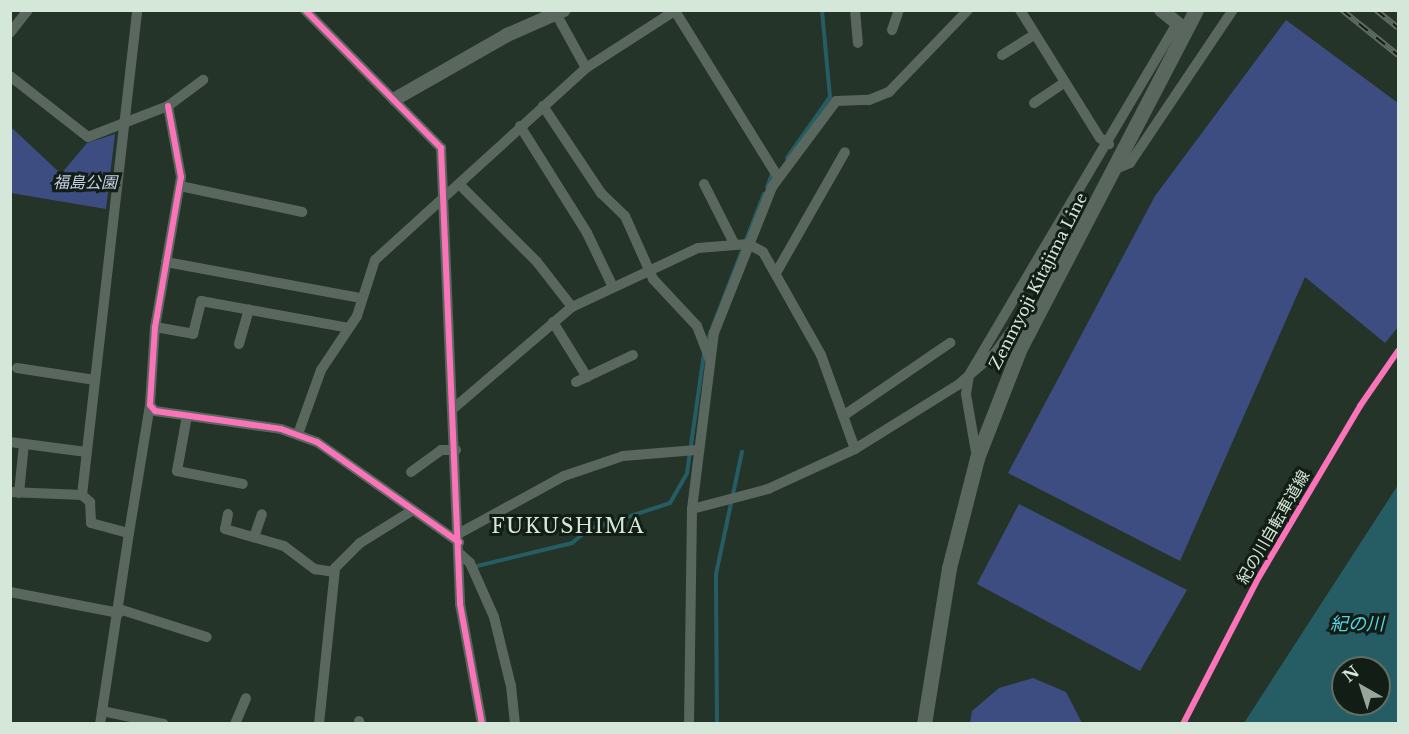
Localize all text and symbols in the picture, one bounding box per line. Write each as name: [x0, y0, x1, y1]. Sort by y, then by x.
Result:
park label: 福島公園: [53, 172, 117, 192]
street label: Zenmyoji Kitajima Line: [985, 189, 1091, 373]
street label: 紀の川自転車道線: [1233, 467, 1313, 587]
district label: FUKUSHIMA: [491, 514, 645, 538]
water label: 紀の川: [1330, 613, 1384, 635]
north arrow: [1331, 656, 1391, 716]
text: N: [1339, 661, 1363, 686]

